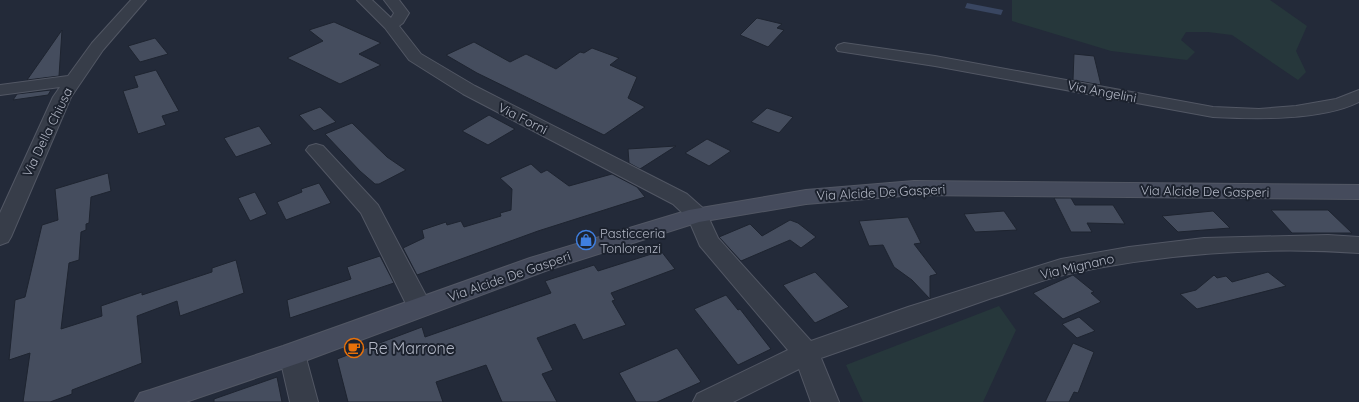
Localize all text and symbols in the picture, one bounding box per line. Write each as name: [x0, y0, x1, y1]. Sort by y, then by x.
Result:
street label: Via Angelini: [1066, 76, 1138, 106]
street label: Via Della Chiusa: [19, 85, 75, 179]
street label: Via Forni: [496, 99, 550, 137]
street label: Via Alcide De Gasperi: [816, 181, 946, 203]
street label: Via Alcide De Gasperi: [1140, 182, 1270, 200]
place label: Pasticceria Tonlorenzi: [600, 225, 665, 256]
shop icon: Pasticceria Tonlorenzi: [575, 229, 597, 251]
street label: Via Alcide De Gasperi: [445, 247, 573, 305]
street label: Via Mignano: [1039, 250, 1116, 282]
cafe icon: Re Marrone: [343, 337, 365, 359]
place label: Re Marrone: [368, 338, 455, 358]

